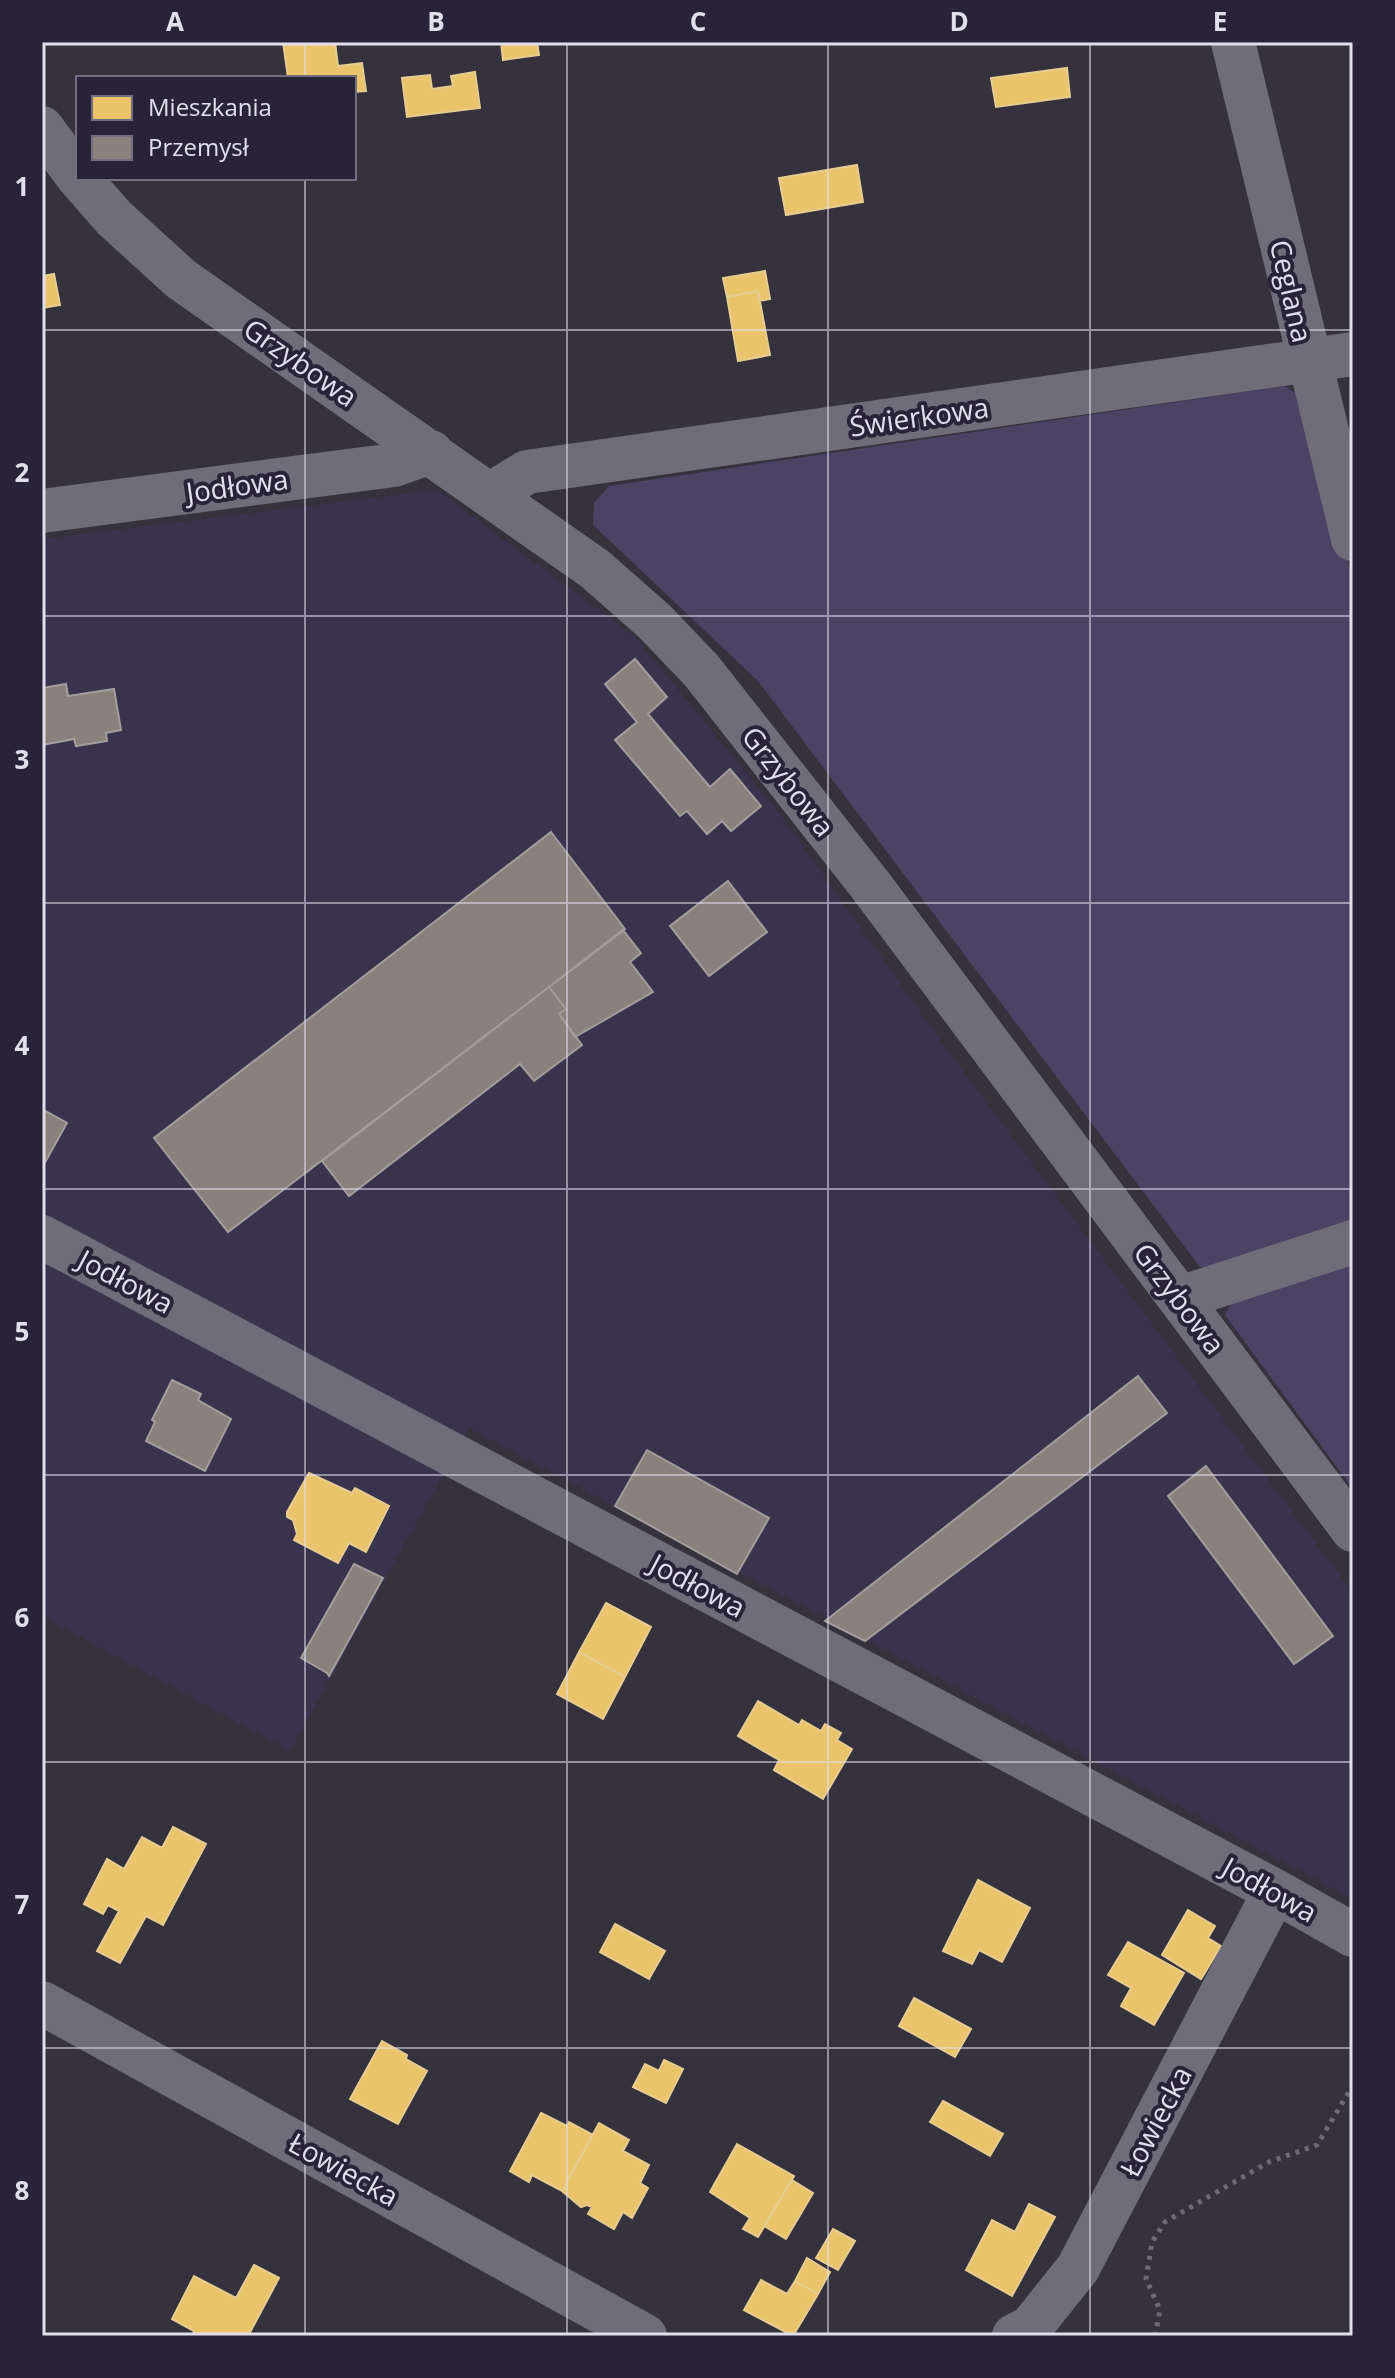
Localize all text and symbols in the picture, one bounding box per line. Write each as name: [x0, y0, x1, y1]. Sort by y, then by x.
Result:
text: A: [166, 3, 184, 39]
text: B: [427, 3, 445, 39]
text: C: [690, 3, 706, 39]
text: D: [949, 3, 969, 39]
text: E: [1213, 3, 1227, 39]
legend: [76, 76, 356, 180]
text: Mieszkania: [148, 90, 272, 123]
text: Przemysł: [148, 130, 250, 163]
text: 1: [15, 168, 29, 204]
street label: Ceglana: [1262, 236, 1322, 346]
street label: Grzybowa: [237, 309, 365, 415]
street label: Świerkowa: [847, 387, 991, 445]
text: 2: [15, 454, 30, 490]
street label: Jodłowa: [181, 459, 290, 511]
street label: Grzybowa: [734, 718, 844, 844]
text: 3: [15, 741, 29, 777]
text: 4: [15, 1027, 30, 1063]
street label: Grzybowa: [1126, 1235, 1234, 1361]
street label: Jodłowa: [69, 1239, 180, 1322]
text: 5: [15, 1313, 29, 1349]
street label: Jodłowa: [641, 1543, 752, 1626]
text: 6: [15, 1599, 30, 1635]
street label: Jodłowa: [1213, 1846, 1324, 1931]
text: 7: [15, 1886, 30, 1922]
street label: Łowiecka: [1110, 2059, 1200, 2183]
street label: Łowiecka: [282, 2123, 406, 2215]
text: 8: [15, 2172, 29, 2208]

